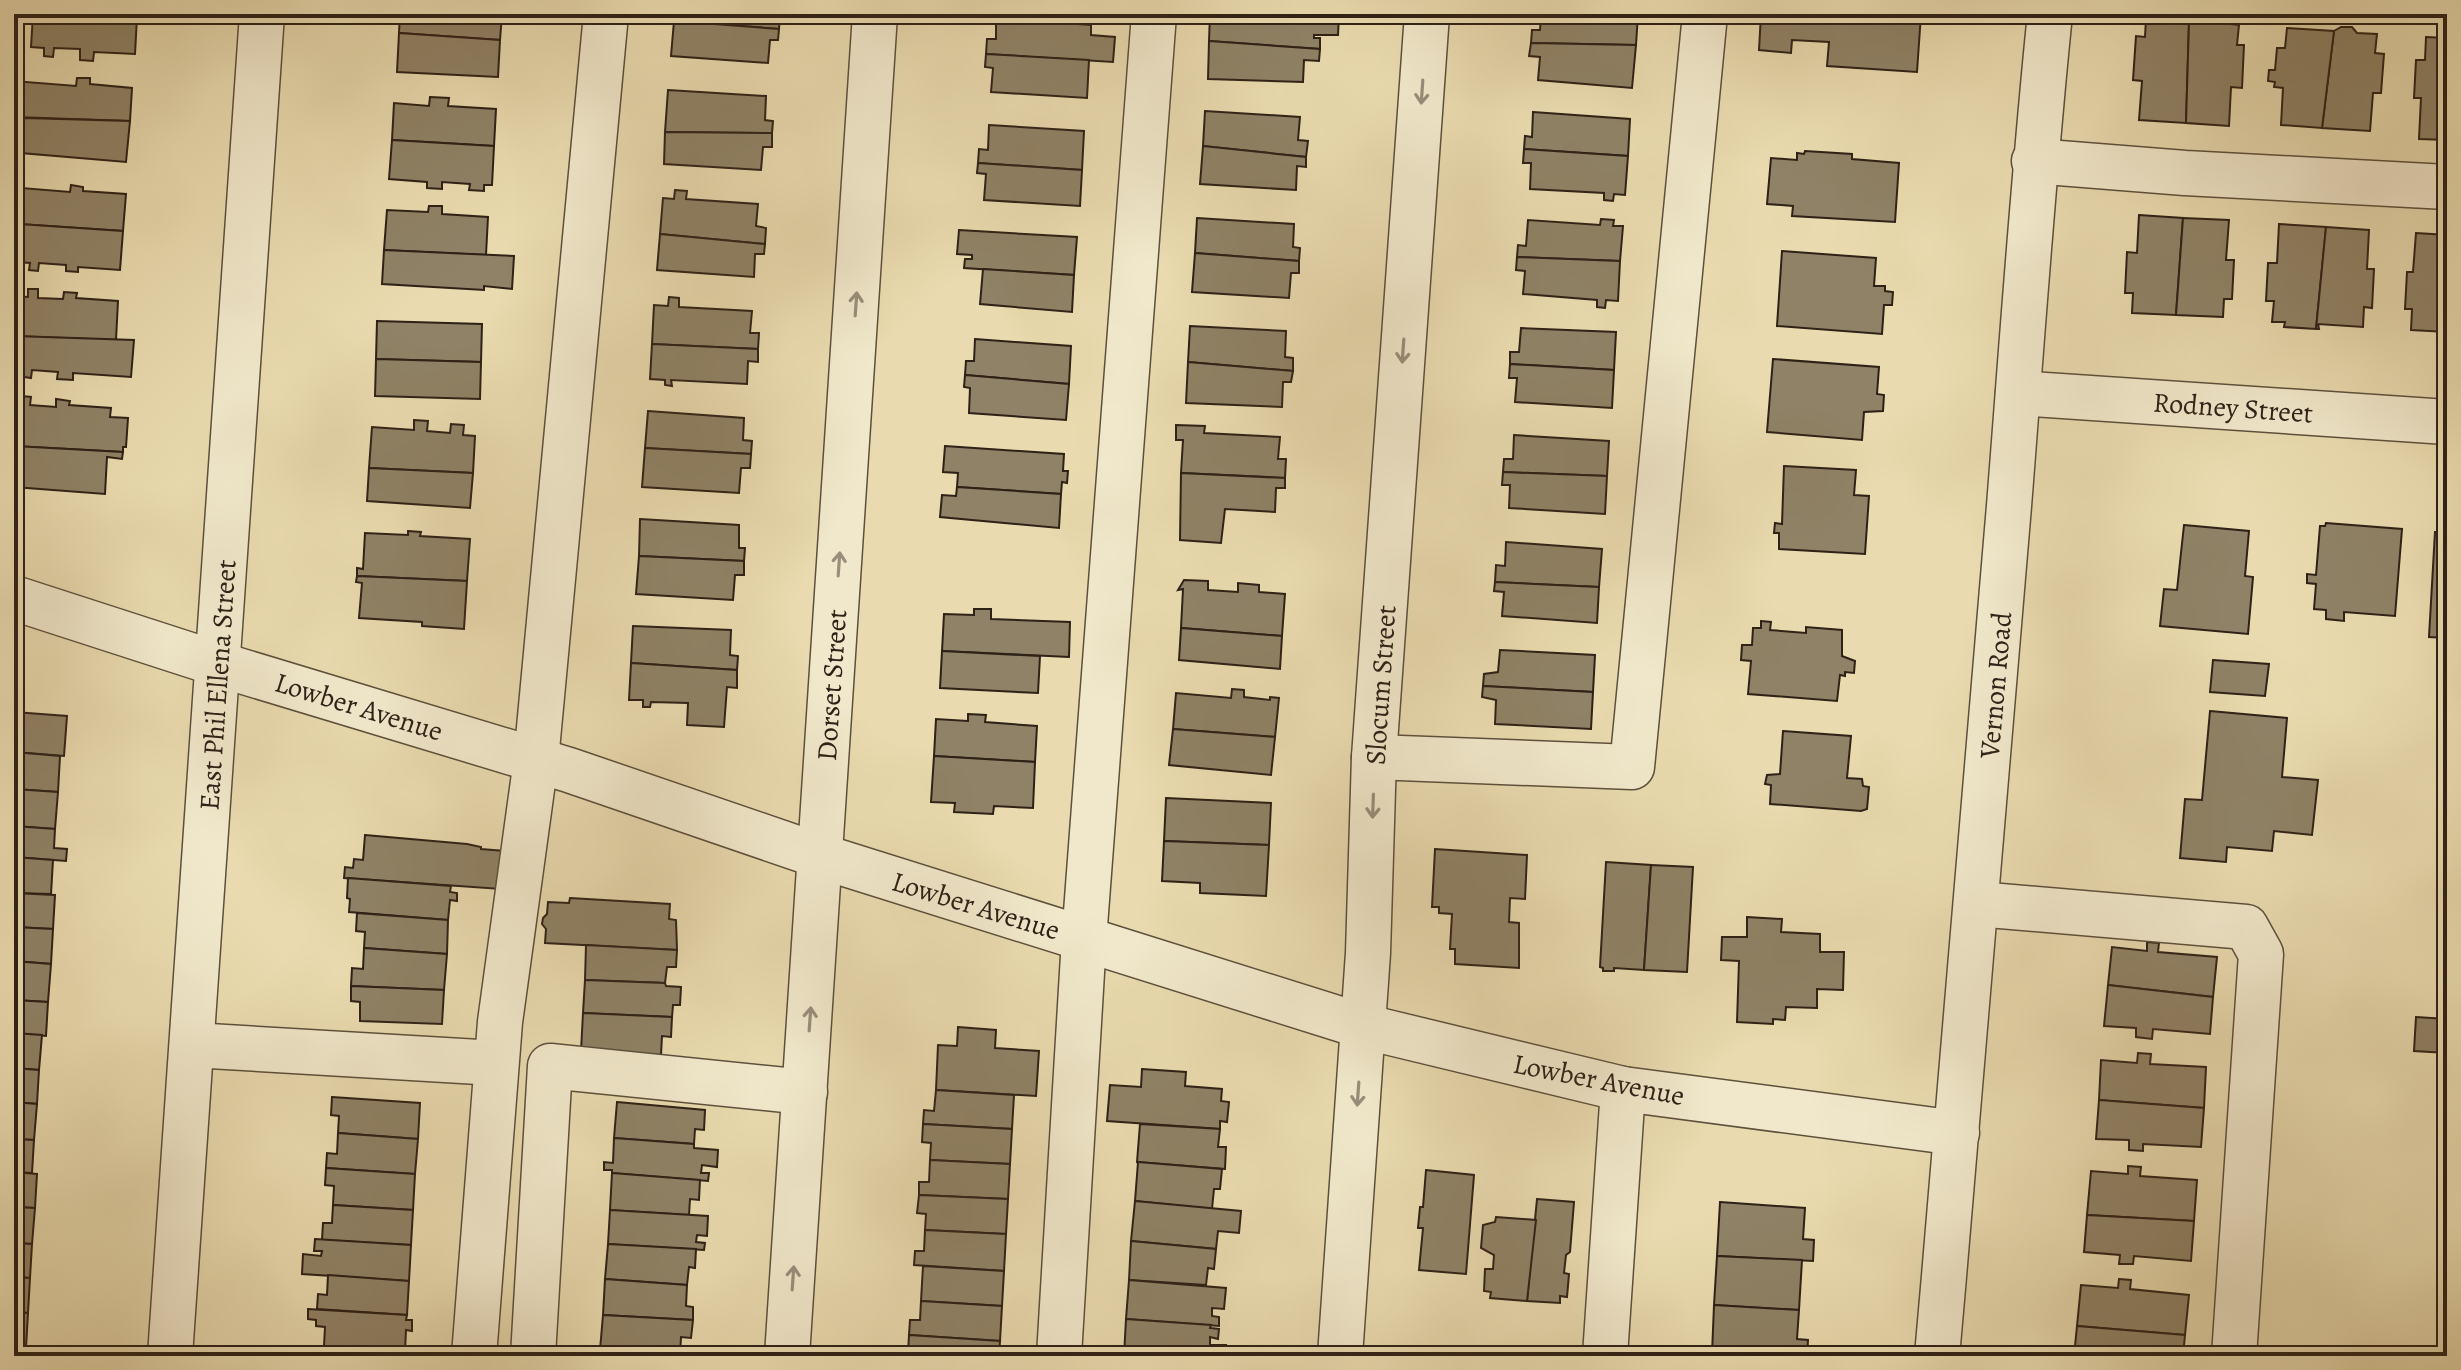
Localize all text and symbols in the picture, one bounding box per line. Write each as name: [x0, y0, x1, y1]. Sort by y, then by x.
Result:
one-way arrow: [1414, 78, 1429, 105]
one-way arrow: [849, 291, 864, 318]
one-way arrow: [1395, 337, 1410, 364]
street label: Rodney Street: [2152, 383, 2314, 433]
one-way arrow: [832, 551, 847, 578]
street label: East Phil Ellena Street: [190, 558, 246, 812]
street label: Slocum Street: [1356, 604, 1406, 766]
street label: Dorset Street: [808, 608, 856, 762]
street label: Vernon Road: [1971, 609, 2021, 761]
street label: Lowber Avenue: [270, 663, 447, 751]
one-way arrow: [1365, 792, 1380, 819]
street label: Lowber Avenue: [887, 862, 1064, 950]
one-way arrow: [803, 1006, 818, 1033]
street label: Lowber Avenue: [1510, 1045, 1688, 1115]
one-way arrow: [1350, 1080, 1365, 1107]
one-way arrow: [785, 1265, 800, 1292]

